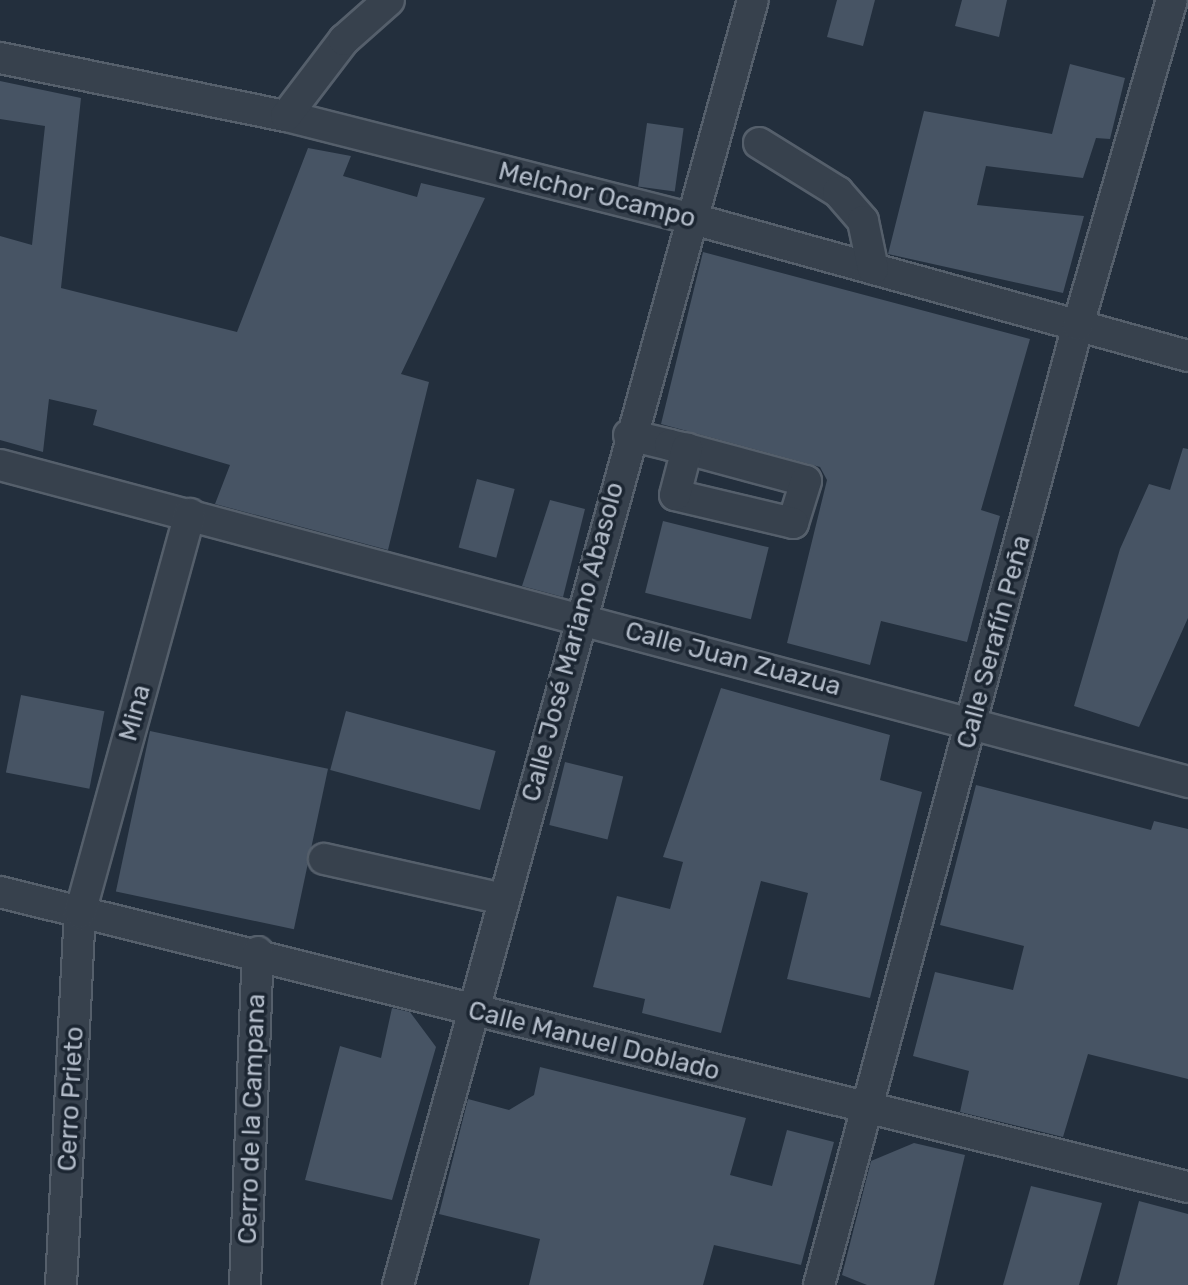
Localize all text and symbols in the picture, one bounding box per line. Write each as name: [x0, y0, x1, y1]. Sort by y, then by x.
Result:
street label: Melchor Ocampo: [495, 155, 699, 235]
street label: Calle José Mariano Abasolo: [515, 479, 631, 805]
street label: Calle Serafín Peña: [951, 532, 1037, 752]
street label: Calle Juan Zuazua: [622, 615, 844, 703]
street label: Mina: [113, 681, 157, 745]
street label: Cerro de la Campana: [232, 993, 272, 1245]
street label: Calle Manuel Doblado: [465, 995, 723, 1087]
street label: Cerro Prieto: [52, 1026, 90, 1172]

